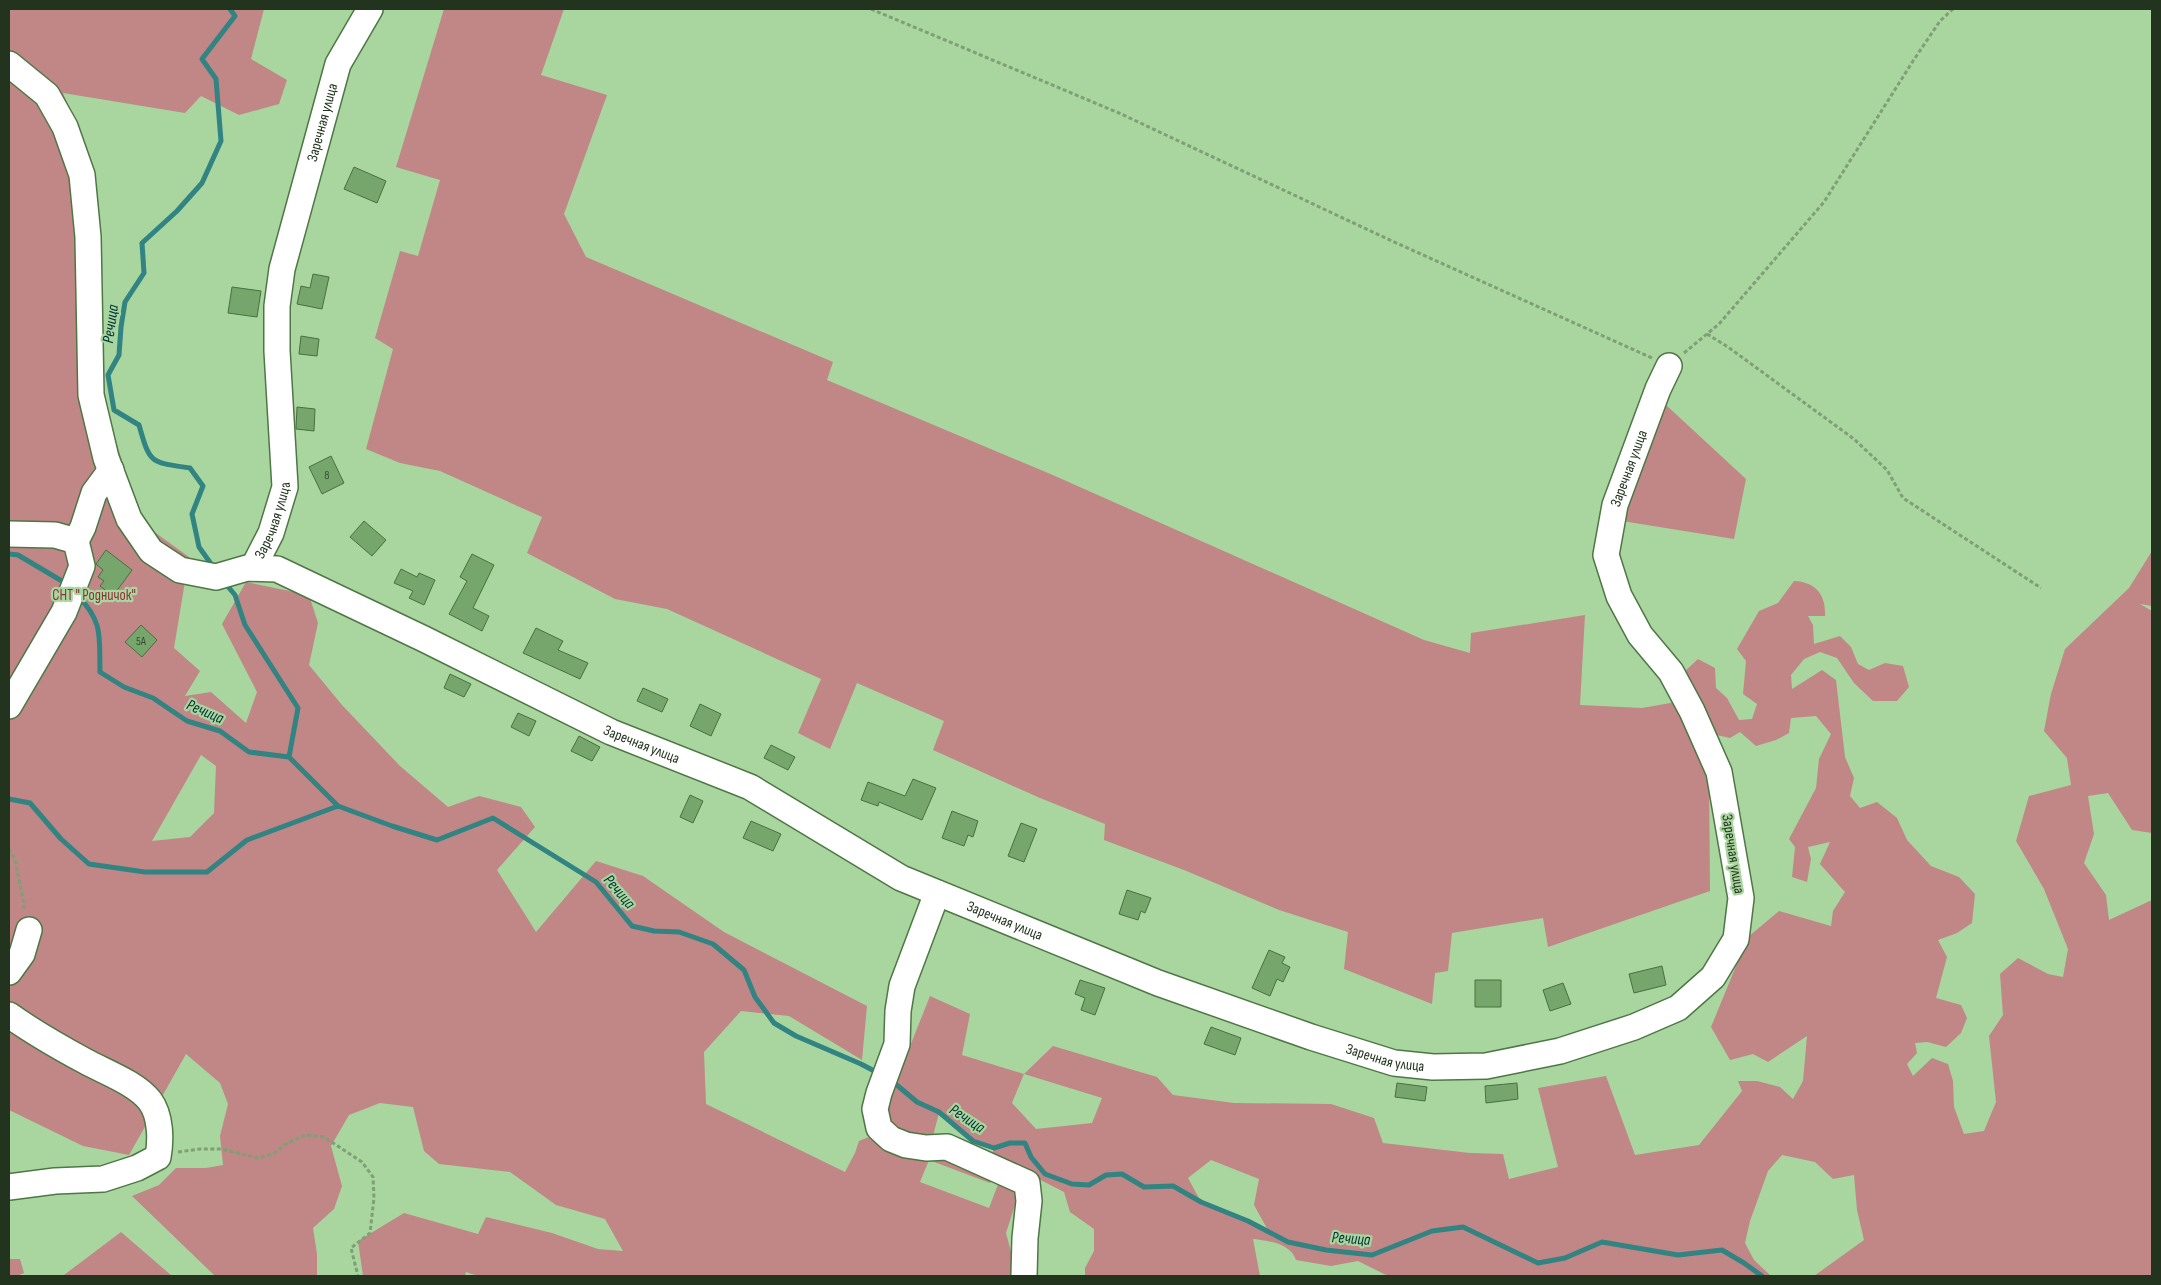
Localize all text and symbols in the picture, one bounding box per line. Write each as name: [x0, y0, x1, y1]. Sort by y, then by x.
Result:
street label: Заречная улица: [302, 81, 342, 164]
water label: Речица: [99, 303, 123, 345]
street label: Заречная улица: [1606, 427, 1652, 509]
house number: 8: [324, 468, 330, 483]
street label: Заречная улица: [250, 482, 295, 562]
park label: СНТ " Родничок": [52, 586, 136, 605]
house number: 5А: [136, 634, 147, 649]
water label: Речица: [183, 696, 227, 729]
street label: Заречная улица: [600, 720, 683, 768]
street label: Заречная улица: [1717, 813, 1749, 895]
water label: Речица: [599, 871, 639, 913]
street label: Заречная улица: [964, 896, 1046, 944]
street label: Заречная улица: [1344, 1039, 1425, 1076]
water label: Речица: [946, 1100, 989, 1138]
water label: Речица: [1331, 1228, 1372, 1250]

